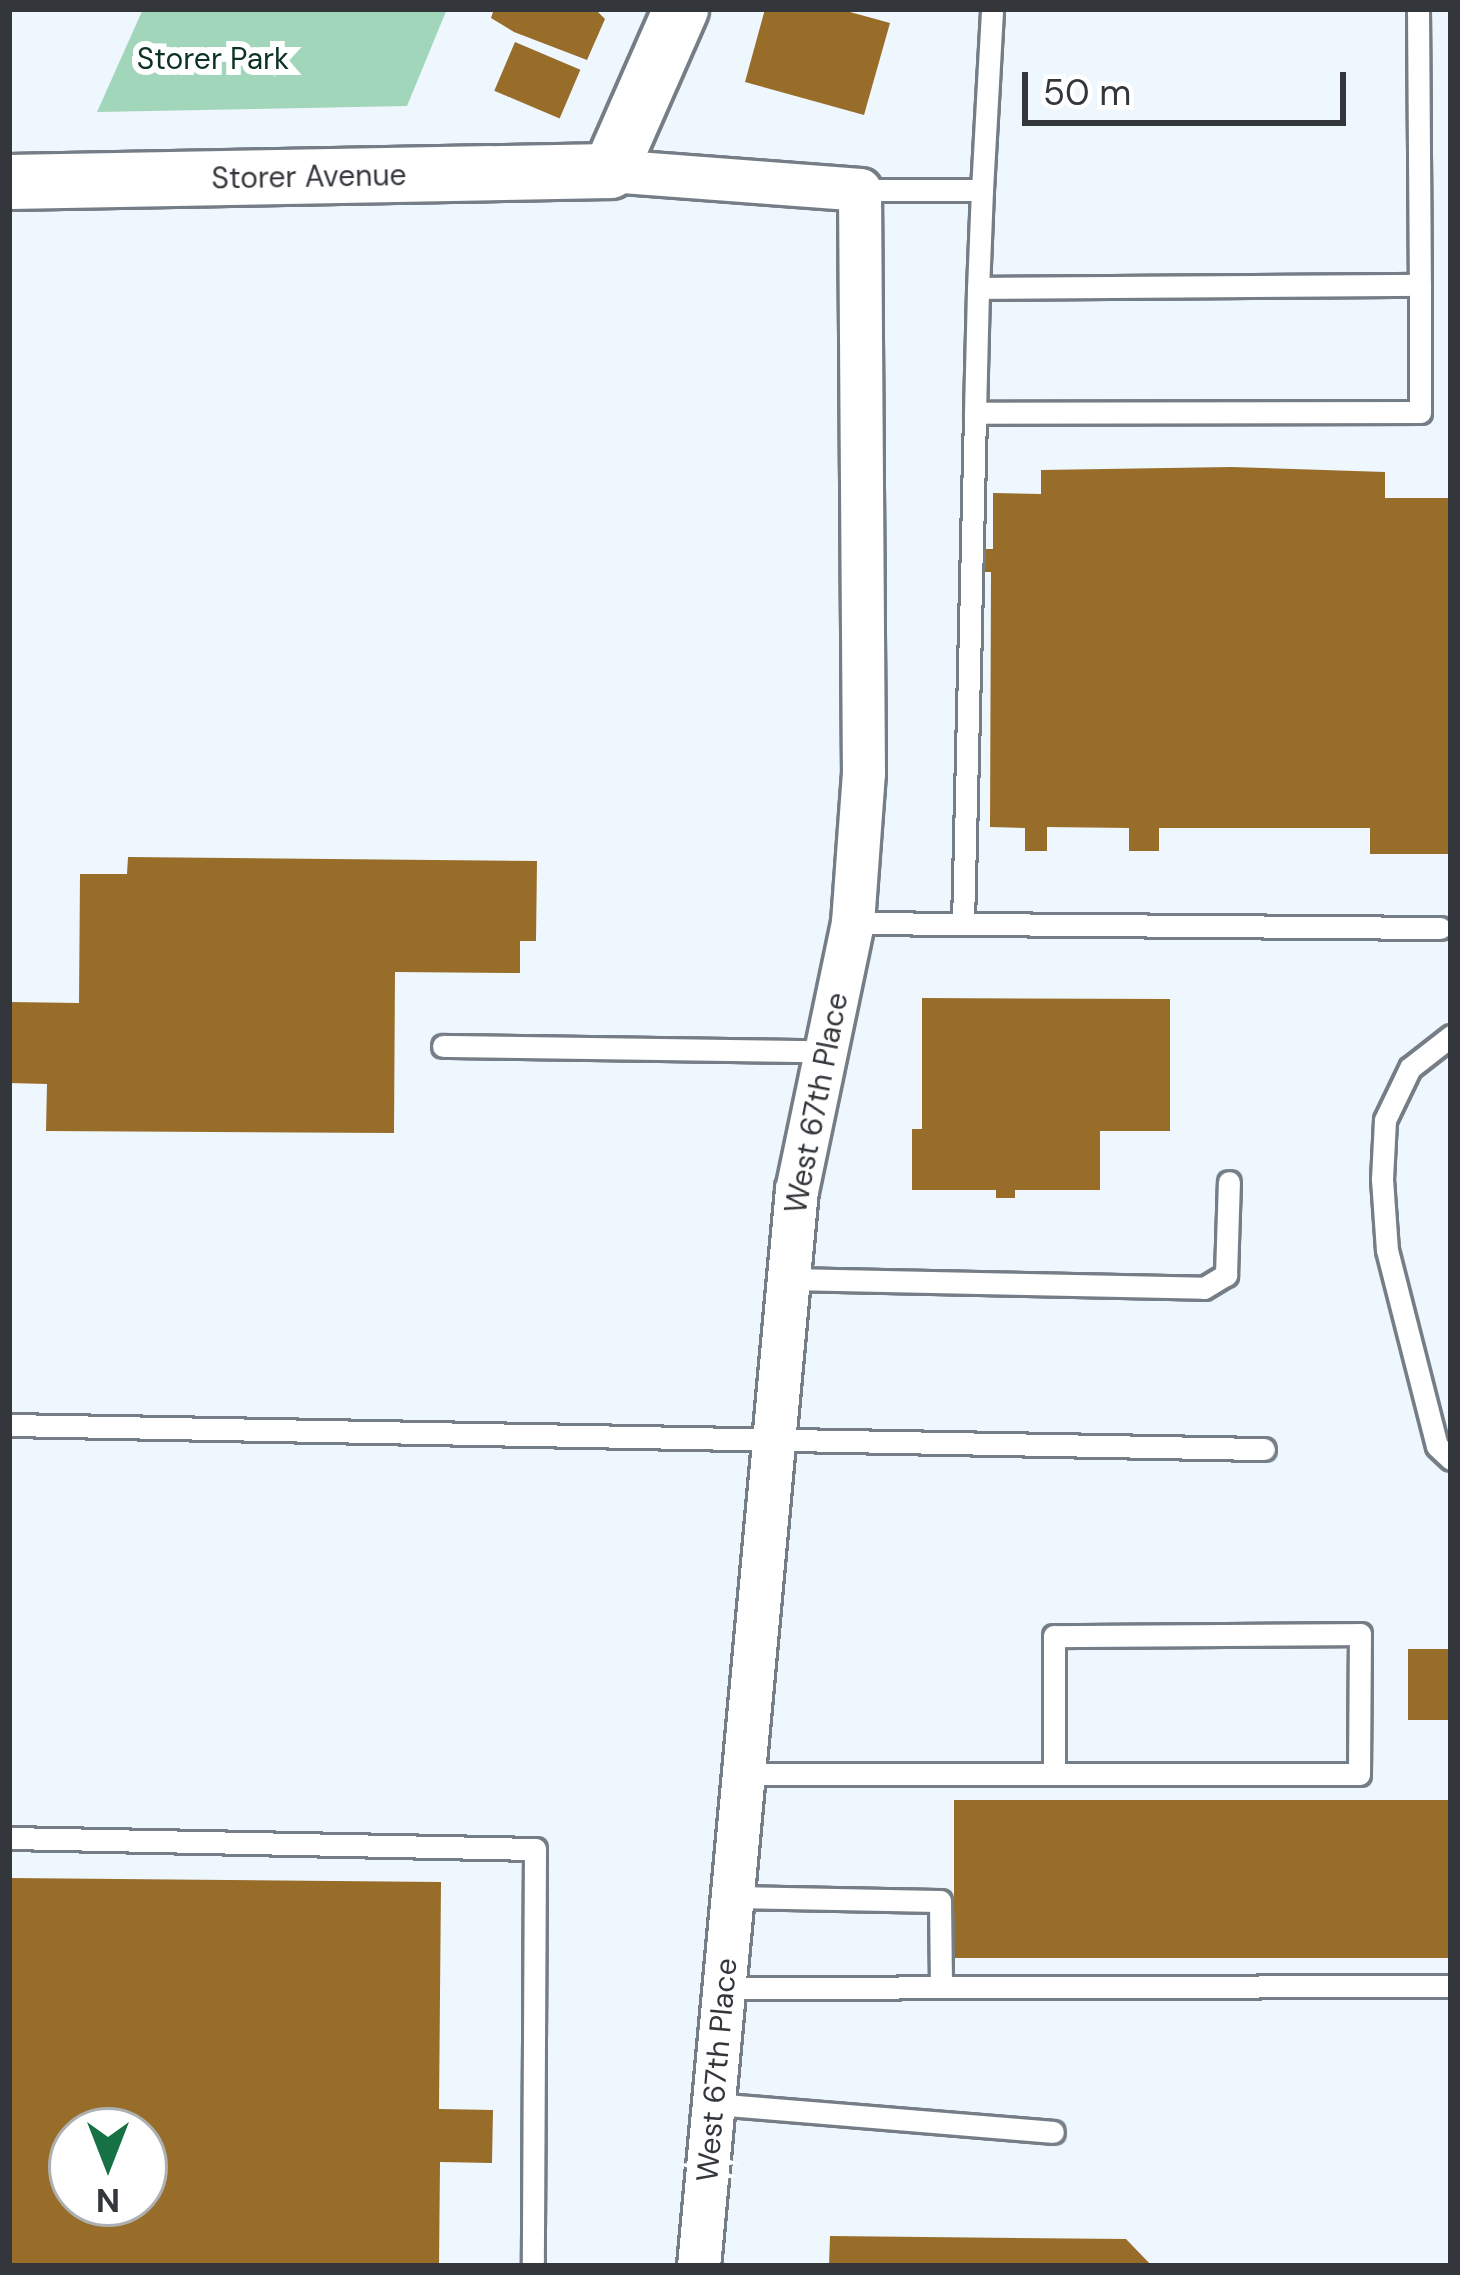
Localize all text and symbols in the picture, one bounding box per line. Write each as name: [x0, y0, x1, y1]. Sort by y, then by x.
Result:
park label: Storer Park: [137, 41, 289, 77]
scale bar: [1028, 48, 1352, 122]
text: 50 m: [1043, 69, 1131, 116]
street label: Storer Avenue: [211, 157, 407, 197]
street label: West 67th Place: [778, 989, 856, 1217]
street label: West 67th Place: [689, 1957, 745, 2183]
north arrow: [48, 2107, 168, 2227]
text: N: [96, 2179, 120, 2222]

